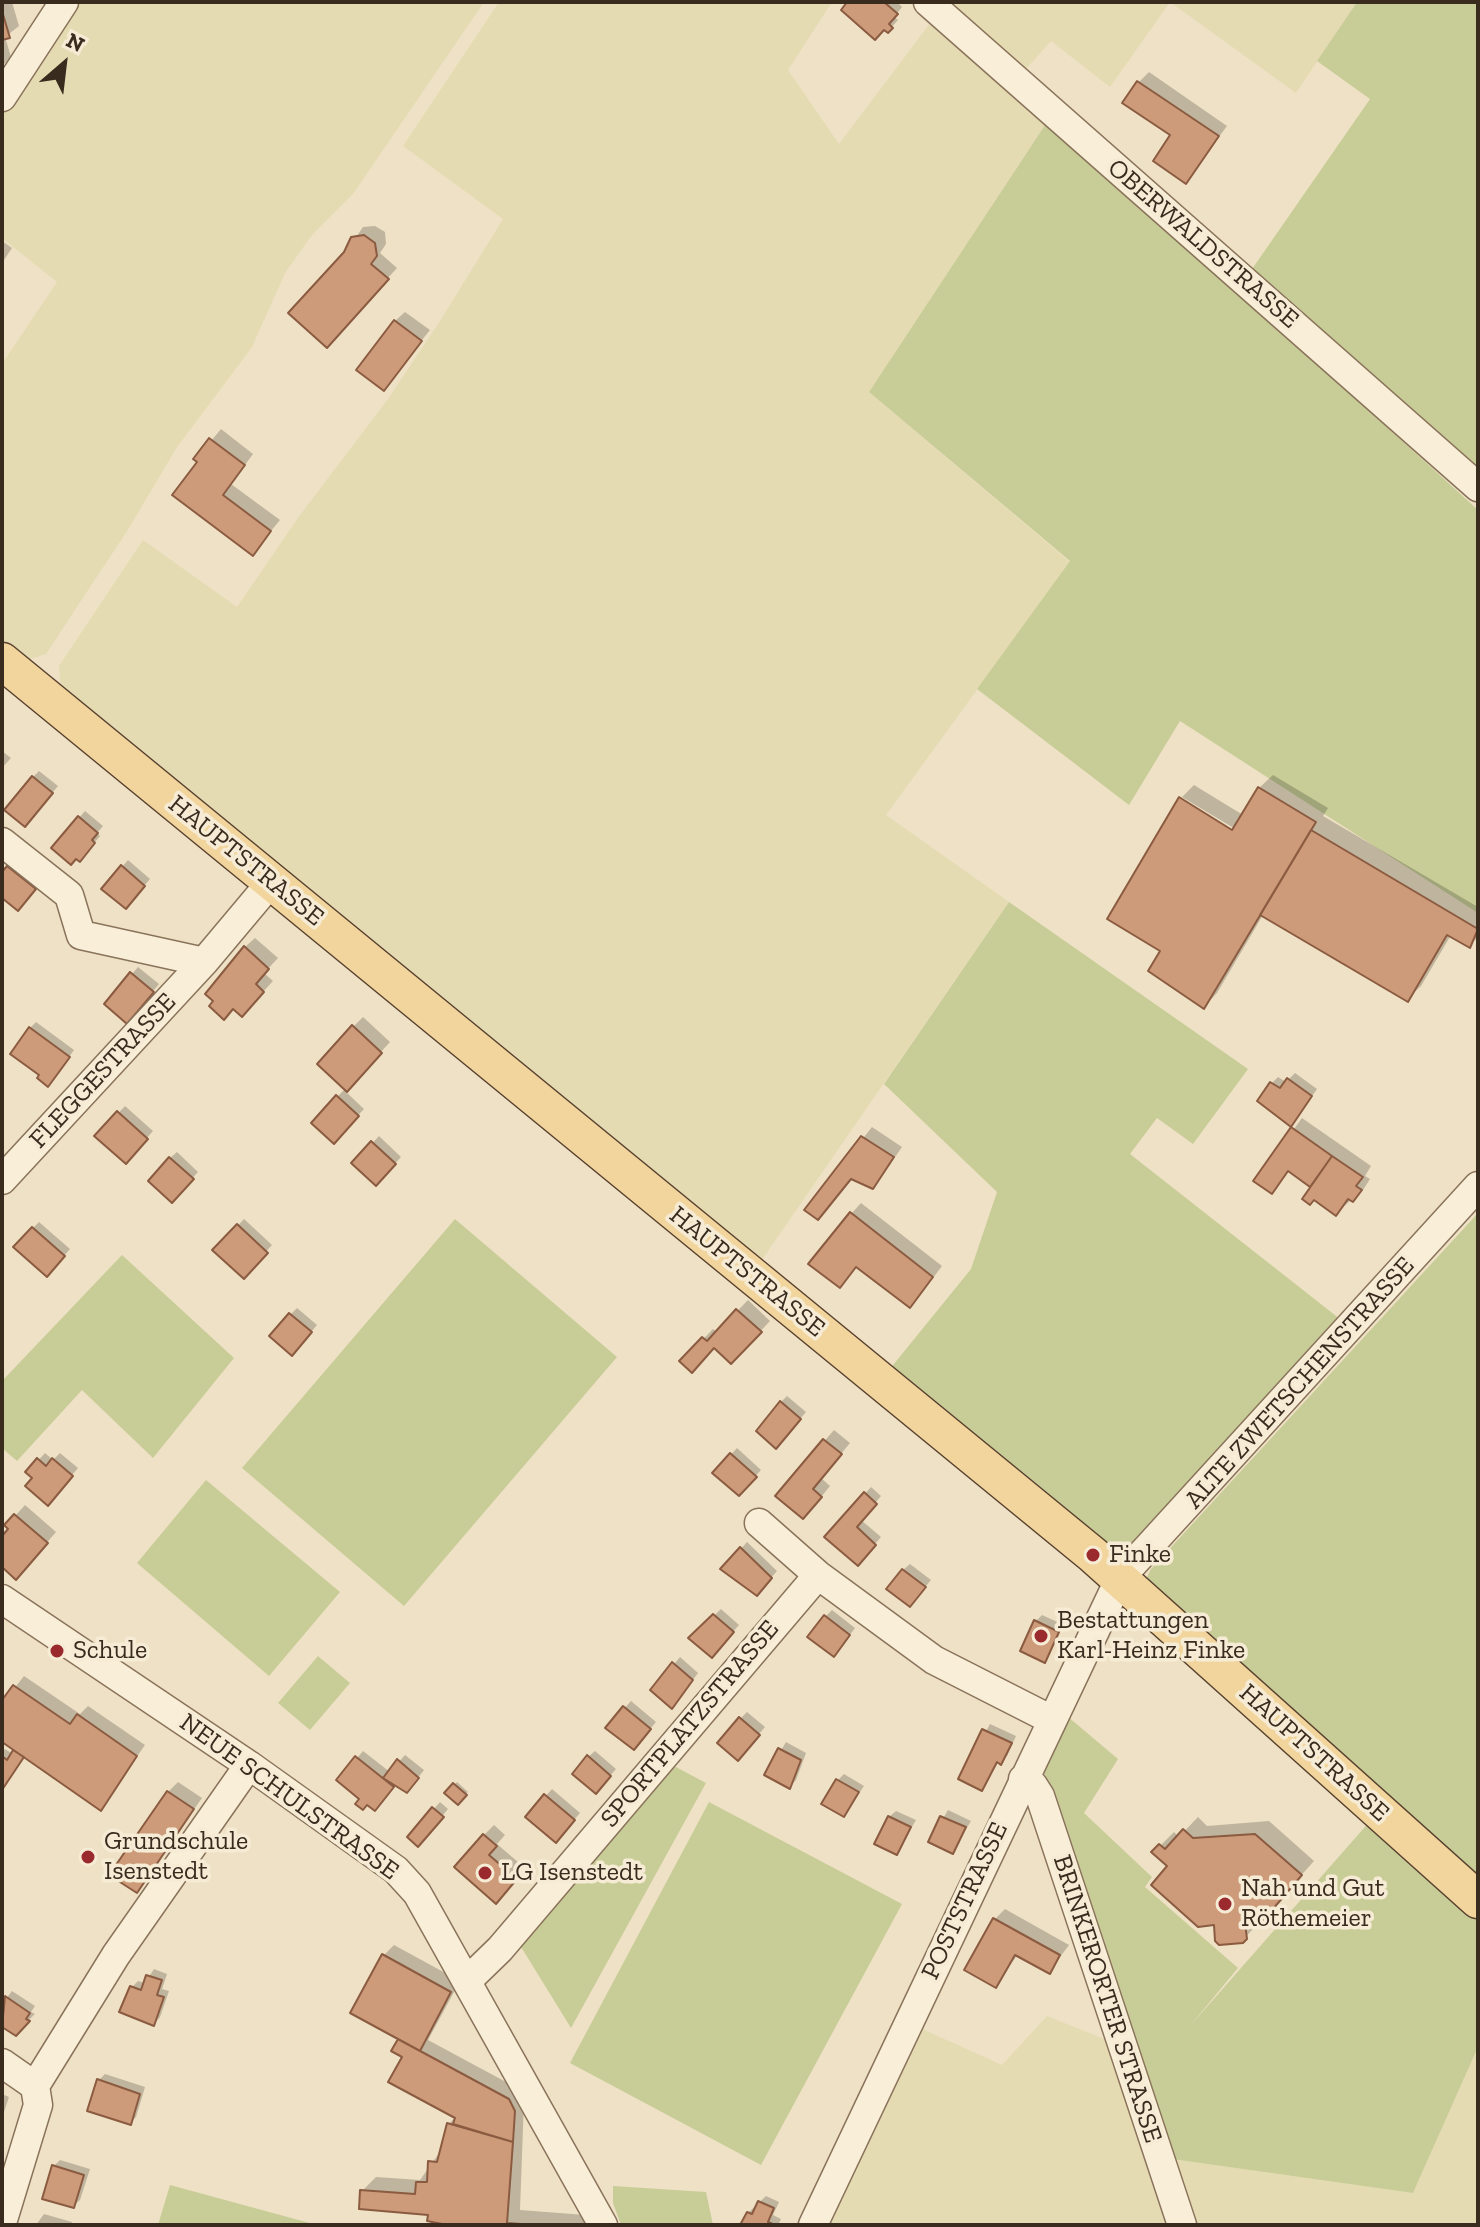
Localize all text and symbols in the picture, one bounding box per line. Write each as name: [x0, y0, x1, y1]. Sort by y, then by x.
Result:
north arrow: [24, 24, 104, 104]
text: N: [62, 27, 89, 58]
street label: OBERWALDSTRASSE: [1101, 152, 1305, 336]
street label: HAUPTSTRASSE: [162, 789, 330, 933]
street label: FLEGGESTRASSE: [23, 987, 183, 1155]
street label: HAUPTSTRASSE: [663, 1200, 831, 1344]
street label: ALTE ZWETSCHENSTRASSE: [1179, 1251, 1421, 1515]
place label: Finke: [1109, 1539, 1171, 1571]
marker: Finke: [1084, 1546, 1102, 1564]
place label: Bestattungen Karl-Heinz Finke: [1057, 1605, 1245, 1666]
street label: SPORTPLATZSTRASSE: [594, 1614, 786, 1834]
marker: Bestattungen Karl-Heinz Finke: [1032, 1627, 1050, 1645]
place label: Schule: [73, 1635, 147, 1667]
marker: Schule: [48, 1642, 66, 1660]
street label: HAUPTSTRASSE: [1233, 1678, 1395, 1828]
street label: NEUE SCHULSTRASSE: [173, 1707, 405, 1887]
street label: POSTSTRASSE: [915, 1817, 1015, 1985]
place label: Grundschule Isenstedt: [104, 1826, 248, 1888]
marker: Grundschule Isenstedt: [79, 1848, 97, 1866]
street label: BRINKERORTER STRASSE: [1046, 1851, 1168, 2147]
place label: LG Isenstedt: [501, 1857, 643, 1889]
marker: LG Isenstedt: [476, 1864, 494, 1882]
place label: Nah und Gut Röthemeier: [1241, 1873, 1384, 1934]
marker: Nah und Gut Röthemeier: [1216, 1895, 1234, 1913]

